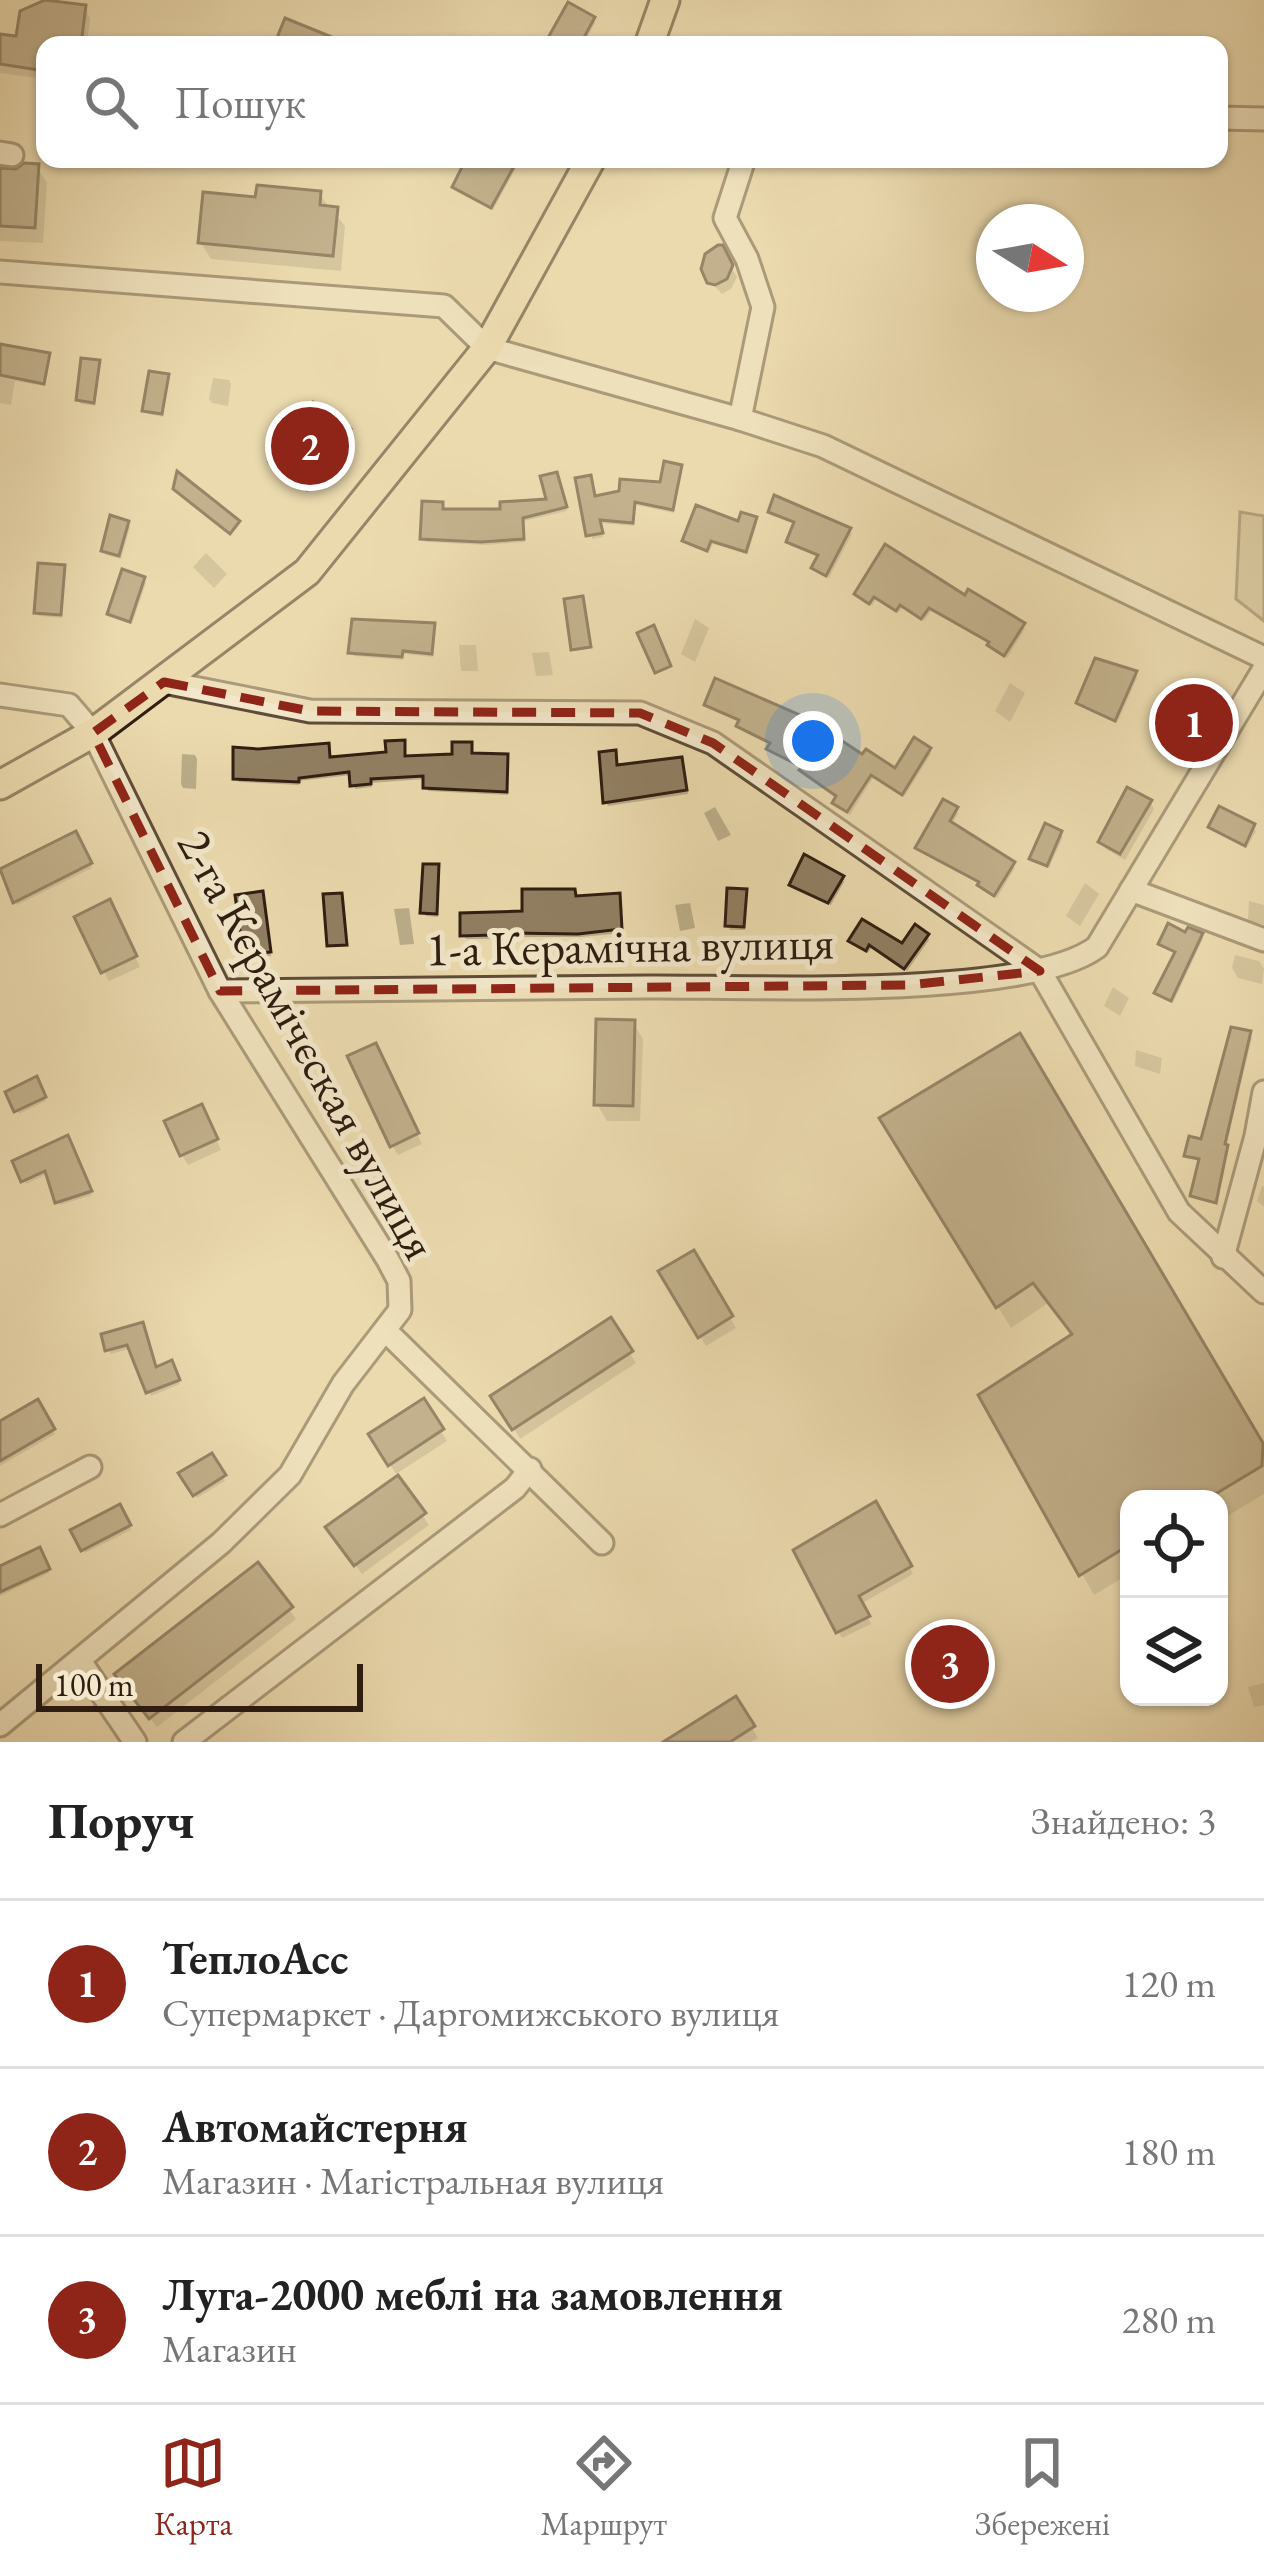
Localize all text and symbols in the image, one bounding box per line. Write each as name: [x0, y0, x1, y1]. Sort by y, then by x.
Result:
search box: [36, 36, 1228, 168]
icon: search: [78, 69, 144, 135]
text: Пошук: [174, 73, 306, 131]
north arrow: [976, 204, 1084, 312]
pin: 2: [271, 401, 349, 491]
pin: 1: [1155, 678, 1233, 768]
your location: [783, 711, 843, 771]
street label: 2-га Кєрамічєская вулиця: [164, 818, 452, 1270]
street label: 1-а Керамічна вулиця: [425, 910, 835, 980]
map controls: [1120, 1490, 1228, 1706]
button: locate: [1120, 1490, 1228, 1598]
button: layers: [1120, 1598, 1228, 1706]
pin: 3: [911, 1619, 989, 1709]
scale bar: [36, 1658, 363, 1711]
text: 100 m: [54, 1663, 134, 1706]
text: Поруч: [48, 1787, 194, 1853]
text: Знайдено: 3: [1031, 1795, 1216, 1846]
text: ТеплоАсс: [162, 1929, 348, 1987]
text: 1: [77, 1958, 97, 2009]
text: 120 m: [1122, 1958, 1216, 2009]
text: Супермаркет · Даргомижського вулиця: [162, 1987, 779, 2038]
text: Автомайстерня: [162, 2097, 468, 2155]
text: 2: [77, 2126, 97, 2177]
text: 180 m: [1122, 2126, 1216, 2177]
text: Магазин · Магістральная вулиця: [162, 2155, 664, 2206]
text: Луга-2000 меблі на замовлення: [162, 2265, 783, 2323]
text: 3: [77, 2294, 97, 2345]
text: 280 m: [1122, 2294, 1216, 2345]
text: Магазин: [162, 2323, 297, 2374]
tab: Карта: [154, 2430, 233, 2545]
tab: Маршрут: [540, 2430, 667, 2545]
tab: Збережені: [975, 2430, 1110, 2545]

